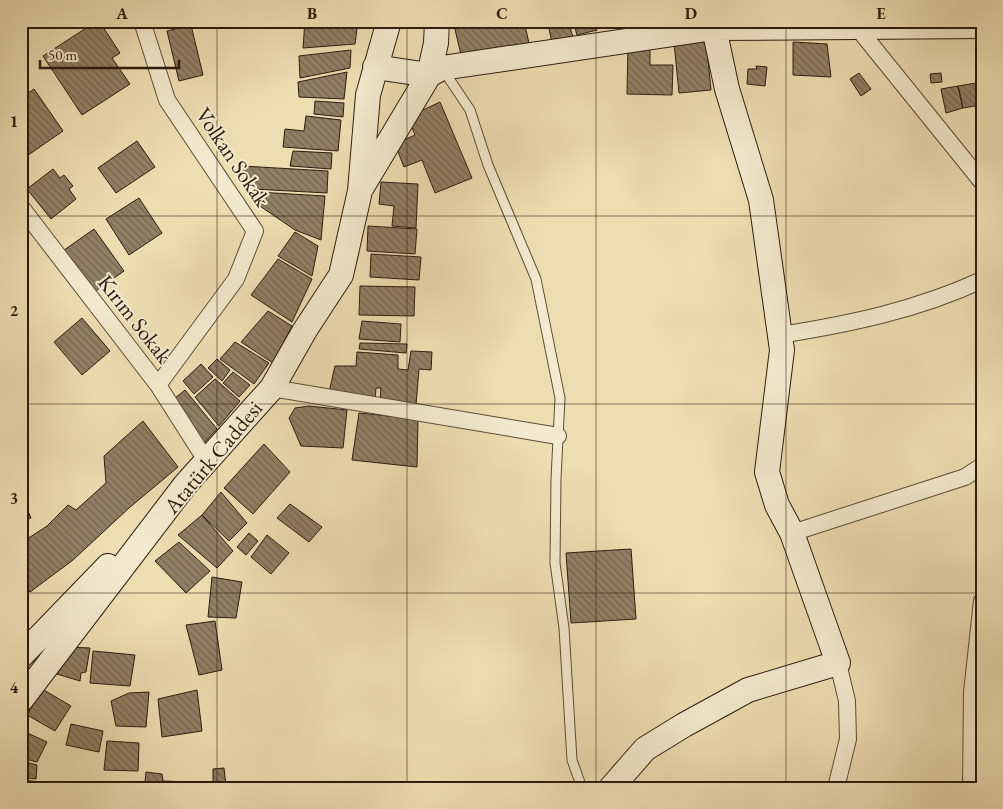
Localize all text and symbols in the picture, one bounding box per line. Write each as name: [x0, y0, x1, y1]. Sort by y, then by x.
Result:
text: A: [115, 3, 128, 24]
text: B: [307, 3, 317, 24]
text: C: [496, 3, 508, 24]
text: D: [685, 3, 697, 24]
text: E: [876, 3, 886, 24]
scale bar: [40, 38, 179, 70]
text: 50 m: [48, 45, 77, 64]
street label: Volkan Sokak: [189, 102, 277, 213]
text: 1: [10, 111, 18, 132]
street label: Kırım Sokak: [91, 269, 179, 370]
text: 2: [10, 300, 19, 321]
street label: Atatürk Caddesi: [157, 394, 269, 520]
text: 3: [10, 488, 18, 509]
text: 4: [10, 677, 19, 698]

